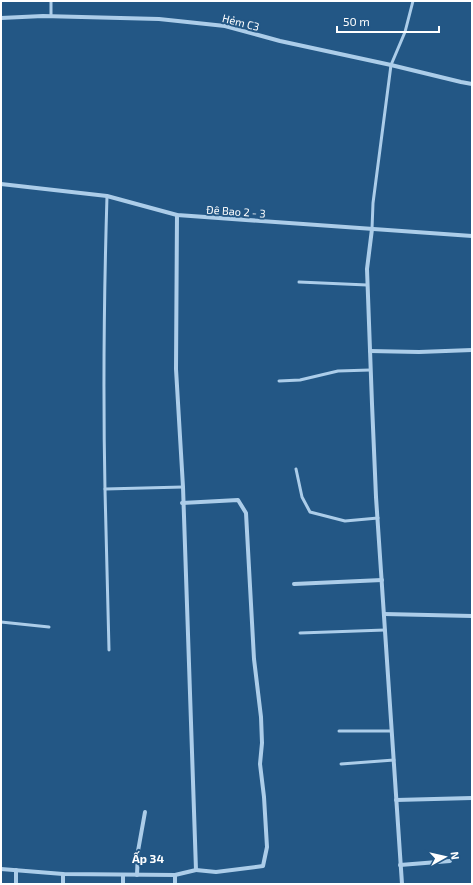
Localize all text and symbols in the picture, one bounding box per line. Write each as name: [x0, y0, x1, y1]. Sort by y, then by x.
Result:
scale bar: [337, 8, 439, 34]
street label: Hẻm C3: [221, 11, 261, 33]
text: 50 m: [343, 14, 370, 28]
street label: Đê Bao 2 - 3: [206, 202, 266, 220]
north arrow: [425, 837, 465, 877]
district label: Ấp 34: [132, 850, 164, 865]
text: N: [448, 851, 462, 860]

